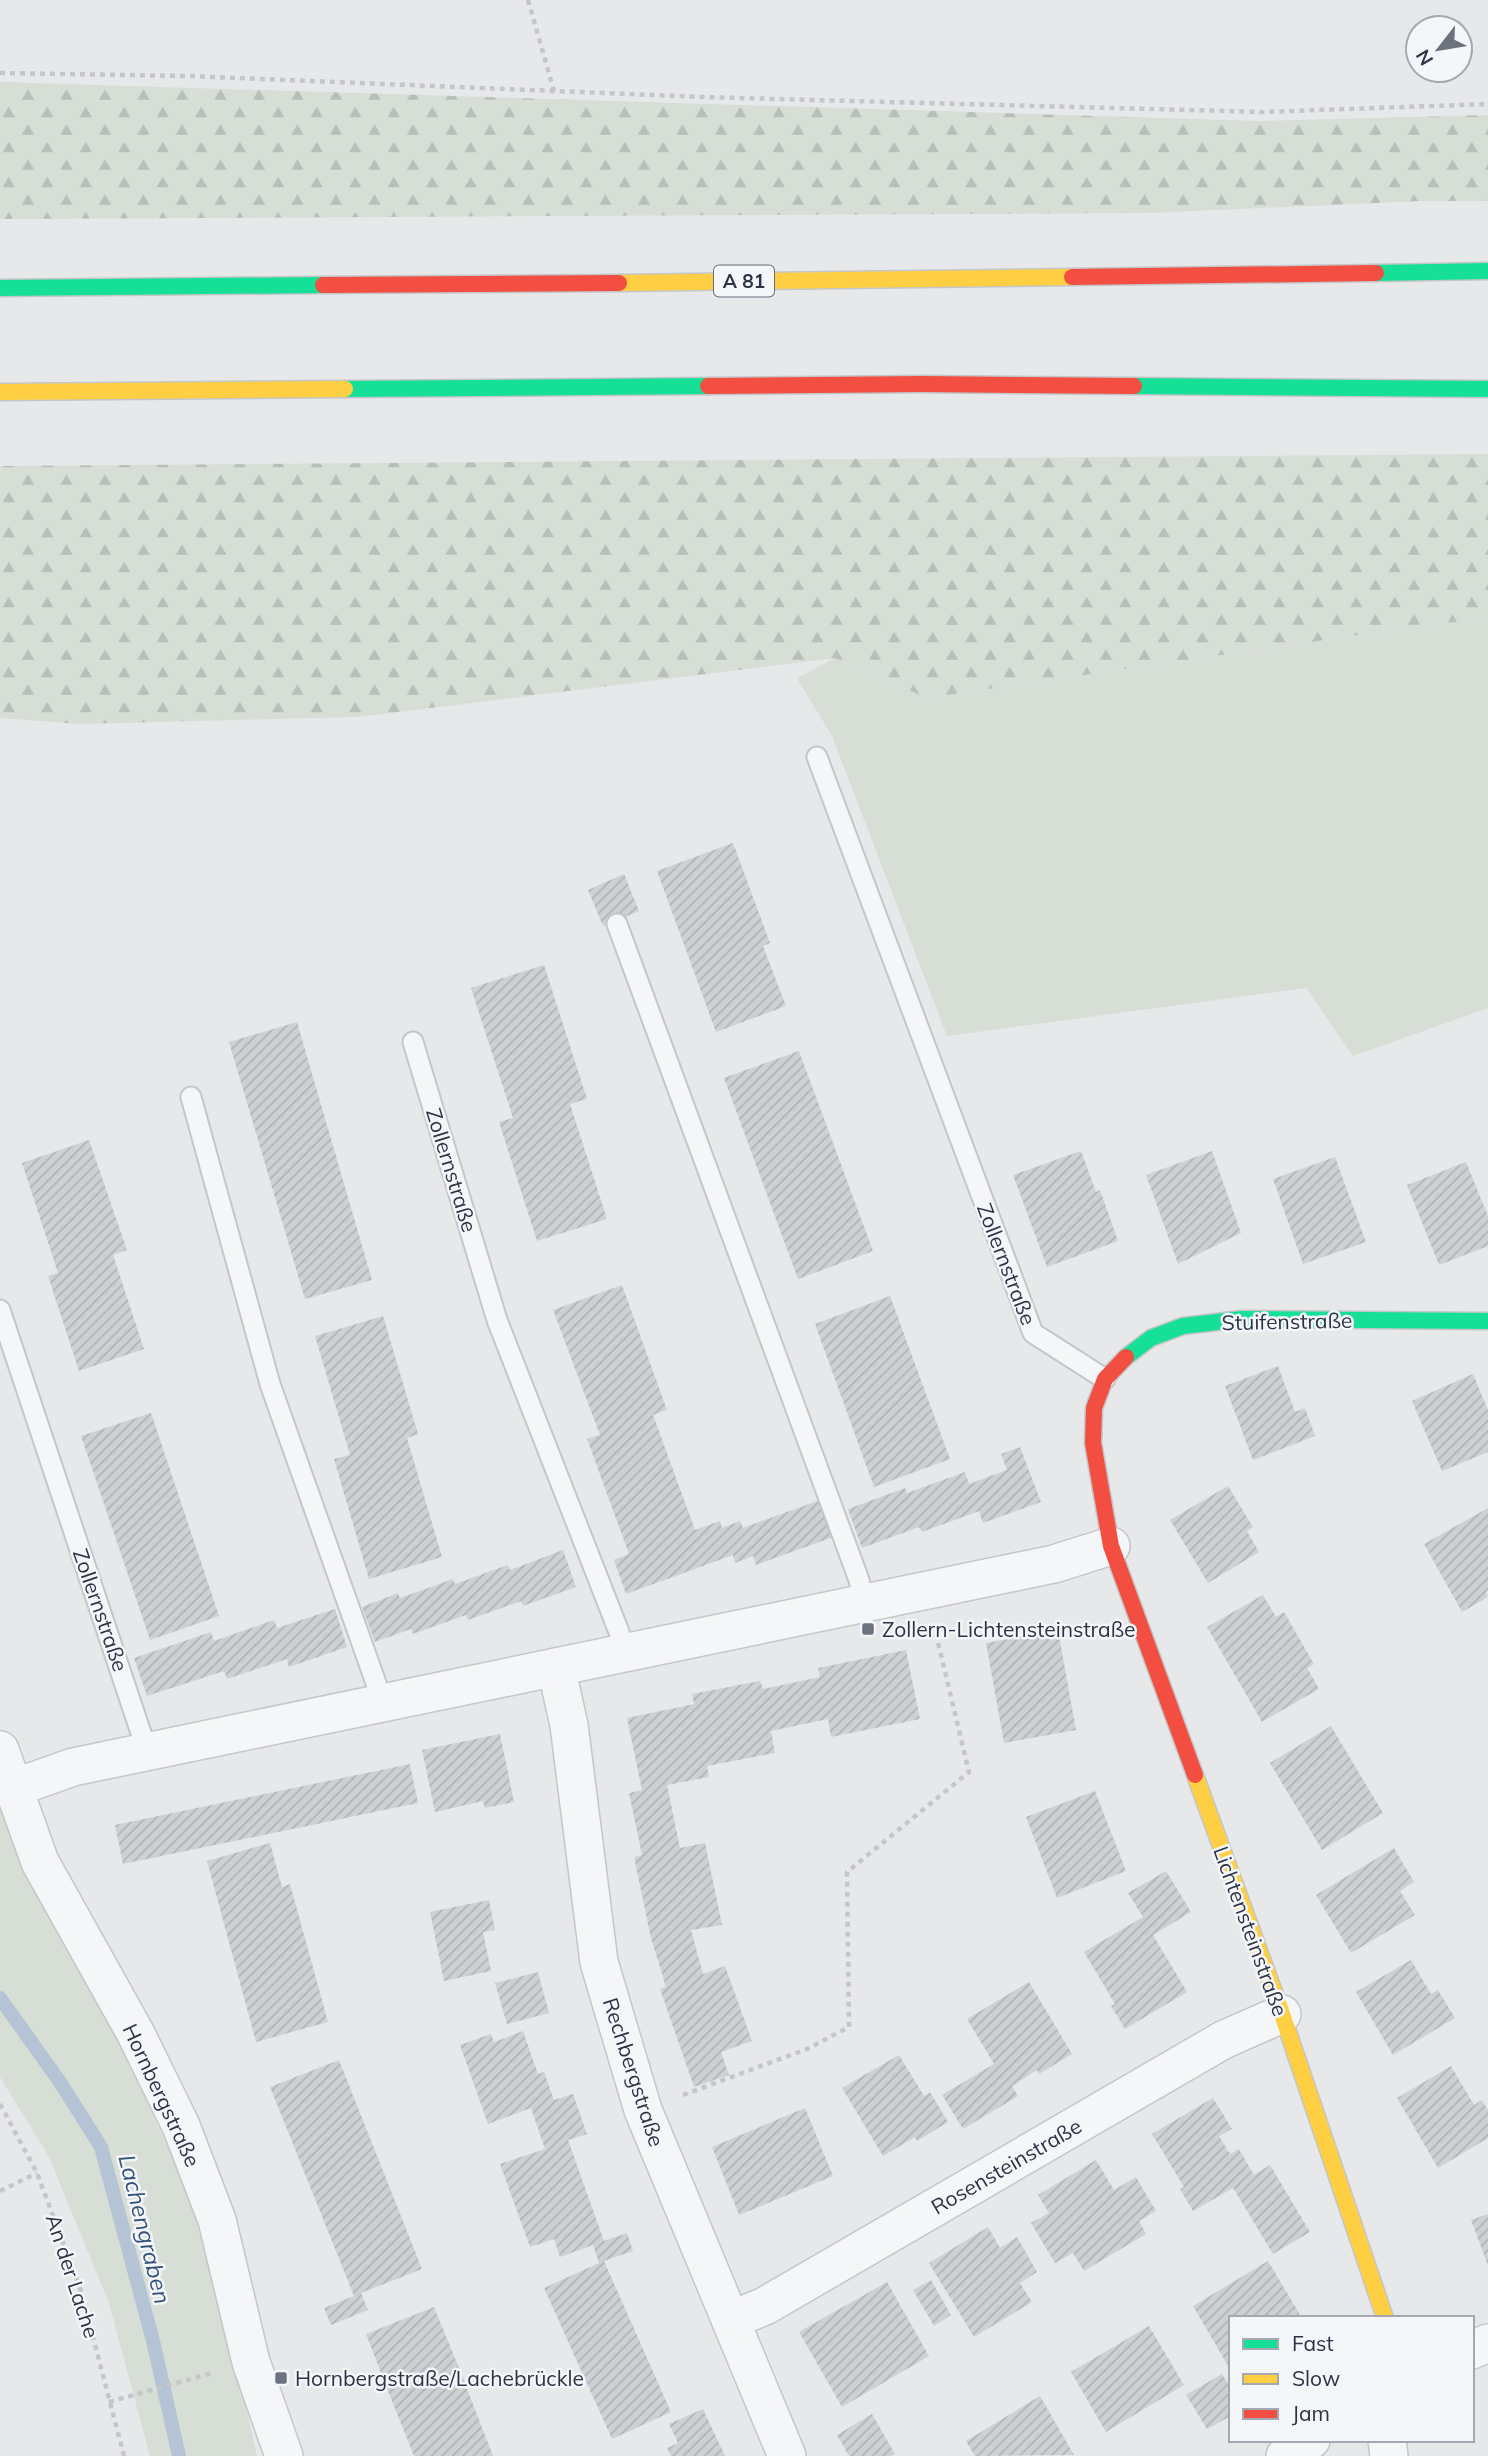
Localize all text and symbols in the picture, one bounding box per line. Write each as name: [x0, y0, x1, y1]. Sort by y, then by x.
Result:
north arrow: [1404, 14, 1474, 84]
text: N: [1410, 45, 1438, 70]
road number: A 81: [714, 266, 774, 296]
street label: Zollernstraße: [421, 1105, 483, 1235]
street label: Zollernstraße: [972, 1200, 1042, 1328]
street label: Stuifenstraße: [1222, 1307, 1352, 1335]
street label: Zollernstraße: [68, 1545, 134, 1675]
place label: Zollern-Lichtensteinstraße: [882, 1616, 1135, 1642]
marker: Zollern-Lichtensteinstraße: [860, 1621, 876, 1637]
street label: Lichtensteinstraße: [1208, 1842, 1294, 2020]
street label: Rechbergstraße: [598, 1994, 670, 2150]
street label: Hornbergstraße: [118, 2019, 206, 2171]
street label: Rosensteinstraße: [926, 2112, 1086, 2220]
water label: Lachengraben: [112, 2151, 178, 2307]
street label: An der Lache: [41, 2211, 105, 2341]
legend: [1229, 2316, 1474, 2442]
text: Fast: [1292, 2330, 1334, 2356]
place label: Hornbergstraße/Lachebrückle: [295, 2365, 584, 2391]
text: Slow: [1292, 2365, 1340, 2391]
marker: Hornbergstraße/Lachebrückle: [273, 2370, 289, 2386]
text: Jam: [1292, 2400, 1330, 2426]

